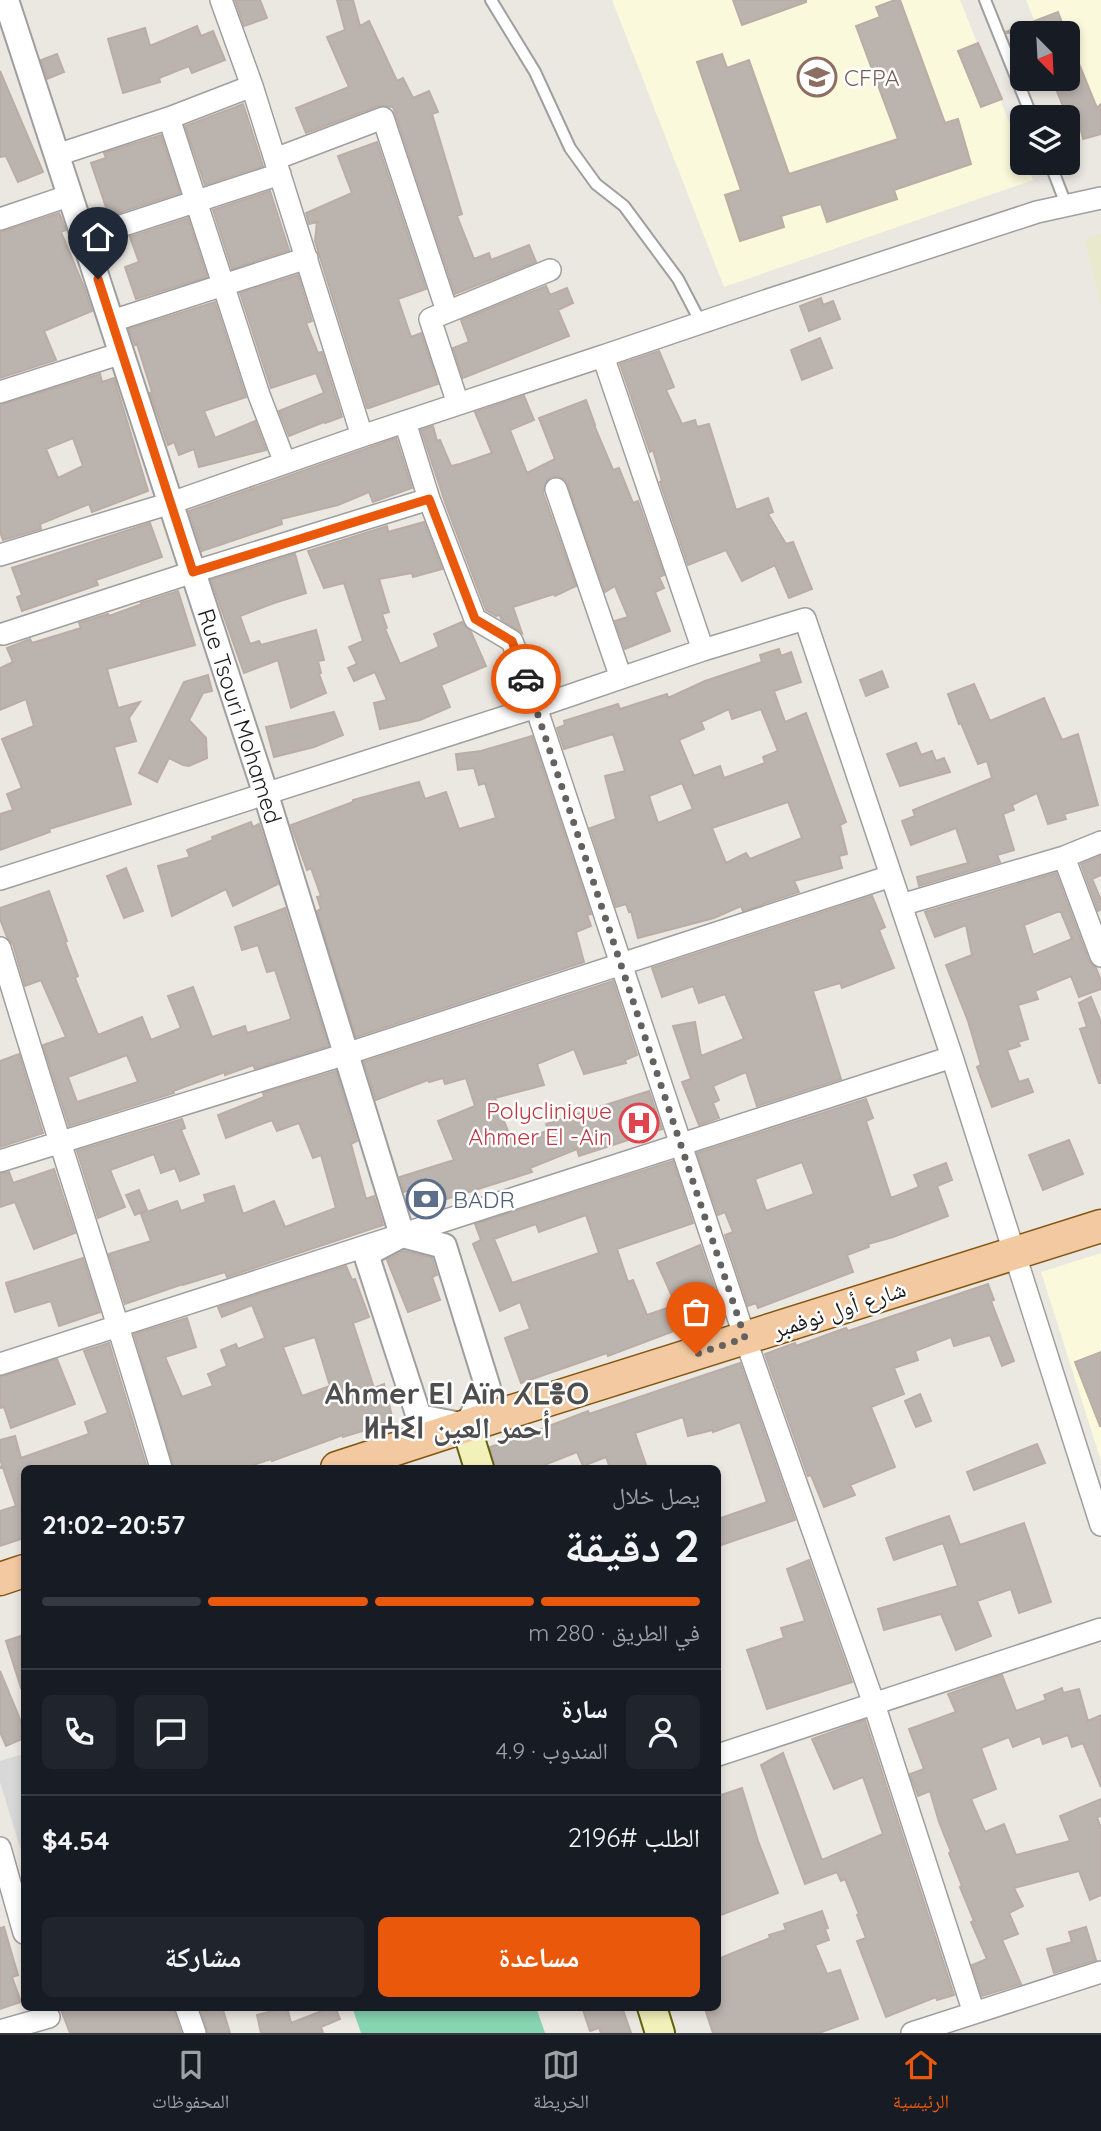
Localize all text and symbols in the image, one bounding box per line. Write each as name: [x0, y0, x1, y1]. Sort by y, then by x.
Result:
north arrow: [1010, 21, 1080, 91]
map controls: [1010, 21, 1080, 175]
school or university icon: CFPA: [796, 56, 838, 98]
place label: CFPA: [844, 63, 900, 92]
button: layers: [1010, 105, 1080, 175]
pin: [68, 207, 128, 279]
icon: home: [79, 218, 117, 256]
street label: Rue Tsouri Mohamed: [192, 605, 288, 827]
courier: [491, 644, 561, 714]
icon: car: [507, 660, 545, 698]
place label: Polyclinique Ahmer El -Ain: [468, 1096, 612, 1151]
hospital icon: Polyclinique Ahmer El -Ain: [618, 1102, 660, 1144]
bank icon: BADR: [405, 1178, 447, 1220]
place label: BADR: [453, 1185, 515, 1214]
street label: شارع أول نوفمبر: [768, 1274, 910, 1345]
pin: [666, 1282, 726, 1354]
icon: bag: [677, 1293, 715, 1331]
district label: Ahmer El Aïn ⵃⵎⴻⵔ ⵍⵄⵉⵏ أحمر العين: [325, 1374, 589, 1446]
text: يصل خلال: [612, 1481, 700, 1510]
text: 20:57–21:02: [42, 1508, 185, 1541]
text: 2 دقيقة: [564, 1516, 700, 1574]
text: في الطريق · 280 m: [528, 1618, 700, 1647]
text: سارة: [561, 1692, 608, 1725]
button: phone: [42, 1695, 116, 1769]
button: chat: [134, 1695, 208, 1769]
button: person: [626, 1695, 700, 1769]
text: المندوب · 4.9: [496, 1736, 608, 1765]
text: الطلب #2196: [568, 1821, 700, 1854]
text: $4.54: [42, 1824, 110, 1857]
button: مشاركة: [42, 1917, 364, 1997]
button: مساعدة: [378, 1917, 700, 1997]
tab: المحفوظات: [152, 2046, 229, 2120]
tab: الخريطة: [533, 2046, 589, 2120]
tab: الرئيسية: [893, 2046, 949, 2120]

